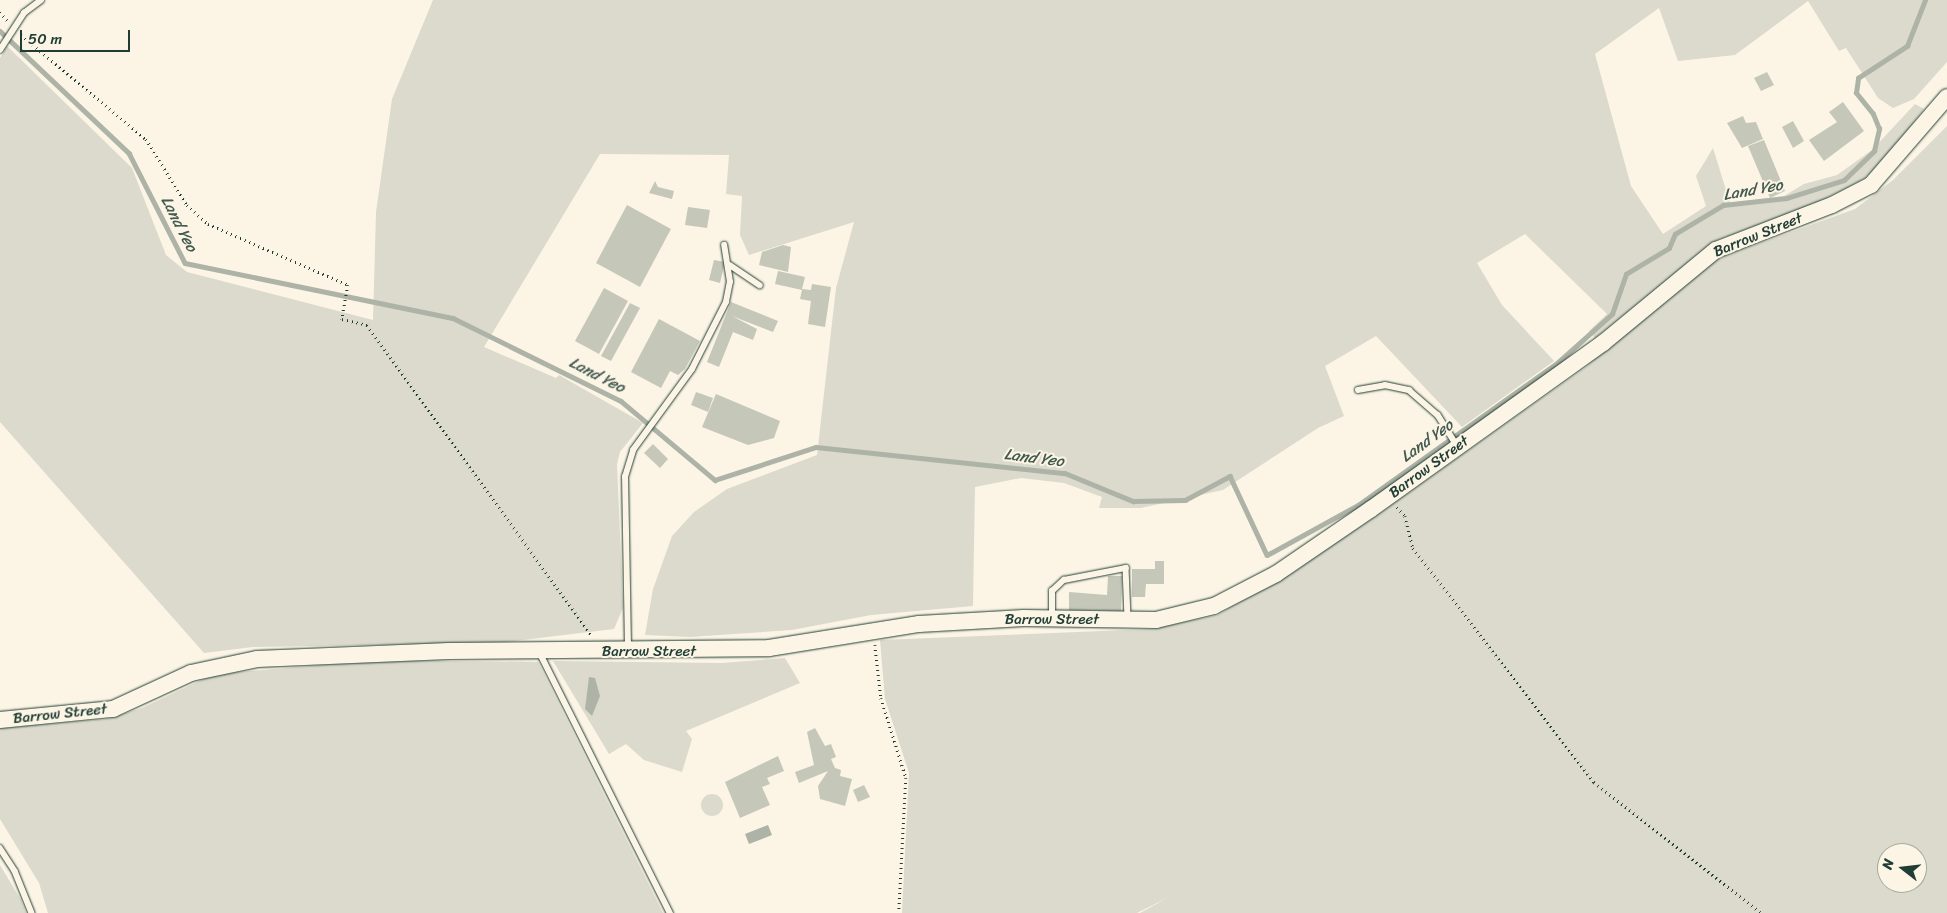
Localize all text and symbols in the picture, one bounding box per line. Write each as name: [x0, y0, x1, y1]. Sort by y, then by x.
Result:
scale bar: [22, 20, 132, 52]
text: 50 m: [28, 26, 62, 52]
water label: Land Yeo: [1722, 175, 1784, 205]
water label: Land Yeo: [157, 193, 201, 255]
street label: Barrow Street: [1711, 209, 1805, 261]
water label: Land Yeo: [566, 353, 628, 397]
water label: Land Yeo: [1397, 416, 1457, 466]
street label: Barrow Street: [1385, 432, 1473, 502]
water label: Land Yeo: [1003, 445, 1065, 471]
street label: Barrow Street: [1005, 611, 1099, 629]
street label: Barrow Street: [602, 643, 696, 661]
street label: Barrow Street: [12, 700, 108, 728]
north arrow: [1877, 843, 1927, 893]
text: N: [1875, 856, 1901, 872]

